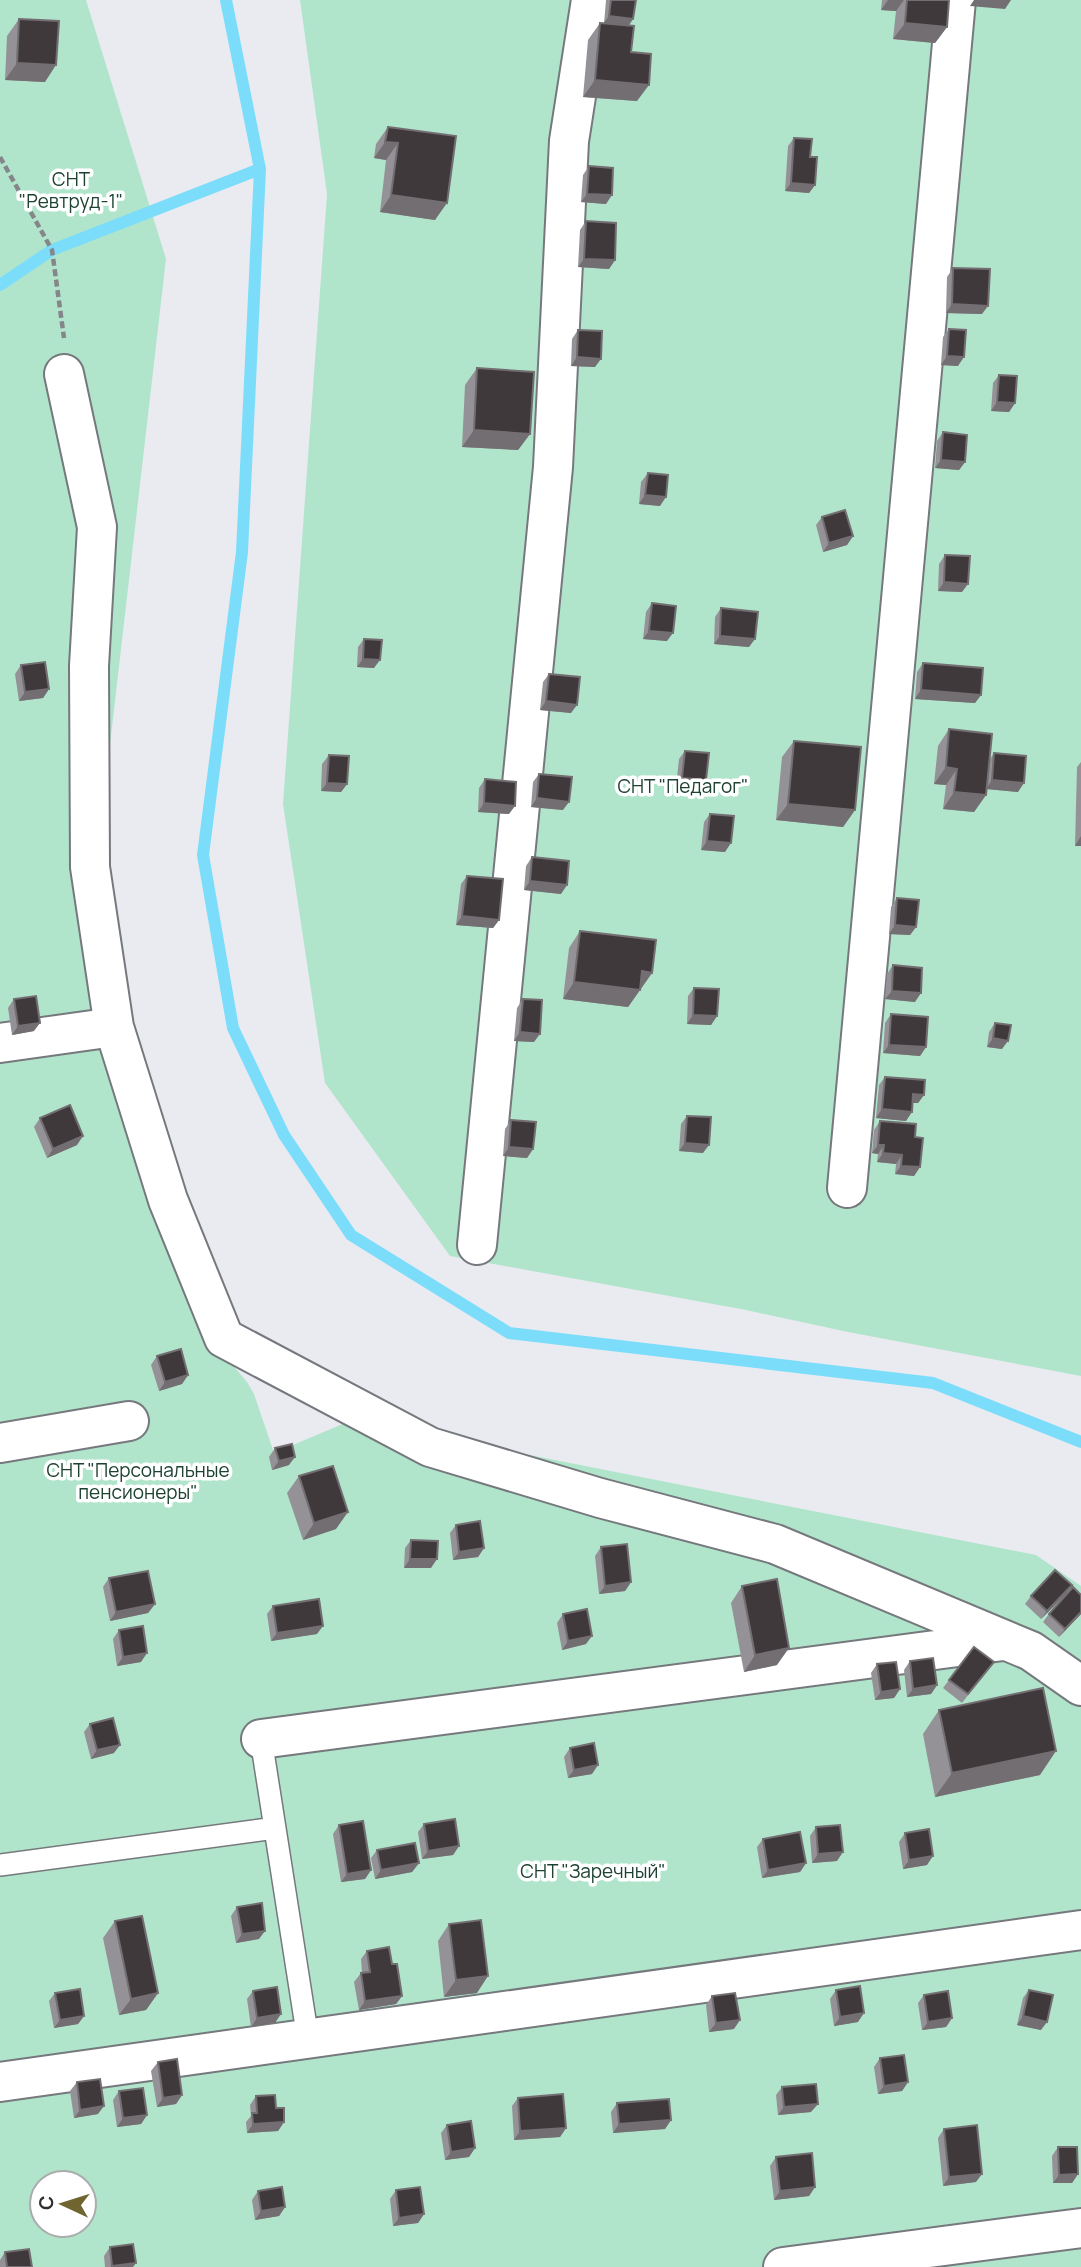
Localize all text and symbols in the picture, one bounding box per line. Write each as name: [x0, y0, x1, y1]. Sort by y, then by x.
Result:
park label: СНТ "Ревтруд-1": [19, 166, 123, 214]
park label: СНТ "Педагог": [618, 773, 748, 799]
park label: СНТ "Персональные пенсионеры": [46, 1457, 230, 1505]
park label: СНТ "Заречный": [520, 1858, 666, 1884]
north arrow: [28, 2169, 98, 2239]
text: С: [33, 2195, 59, 2211]

